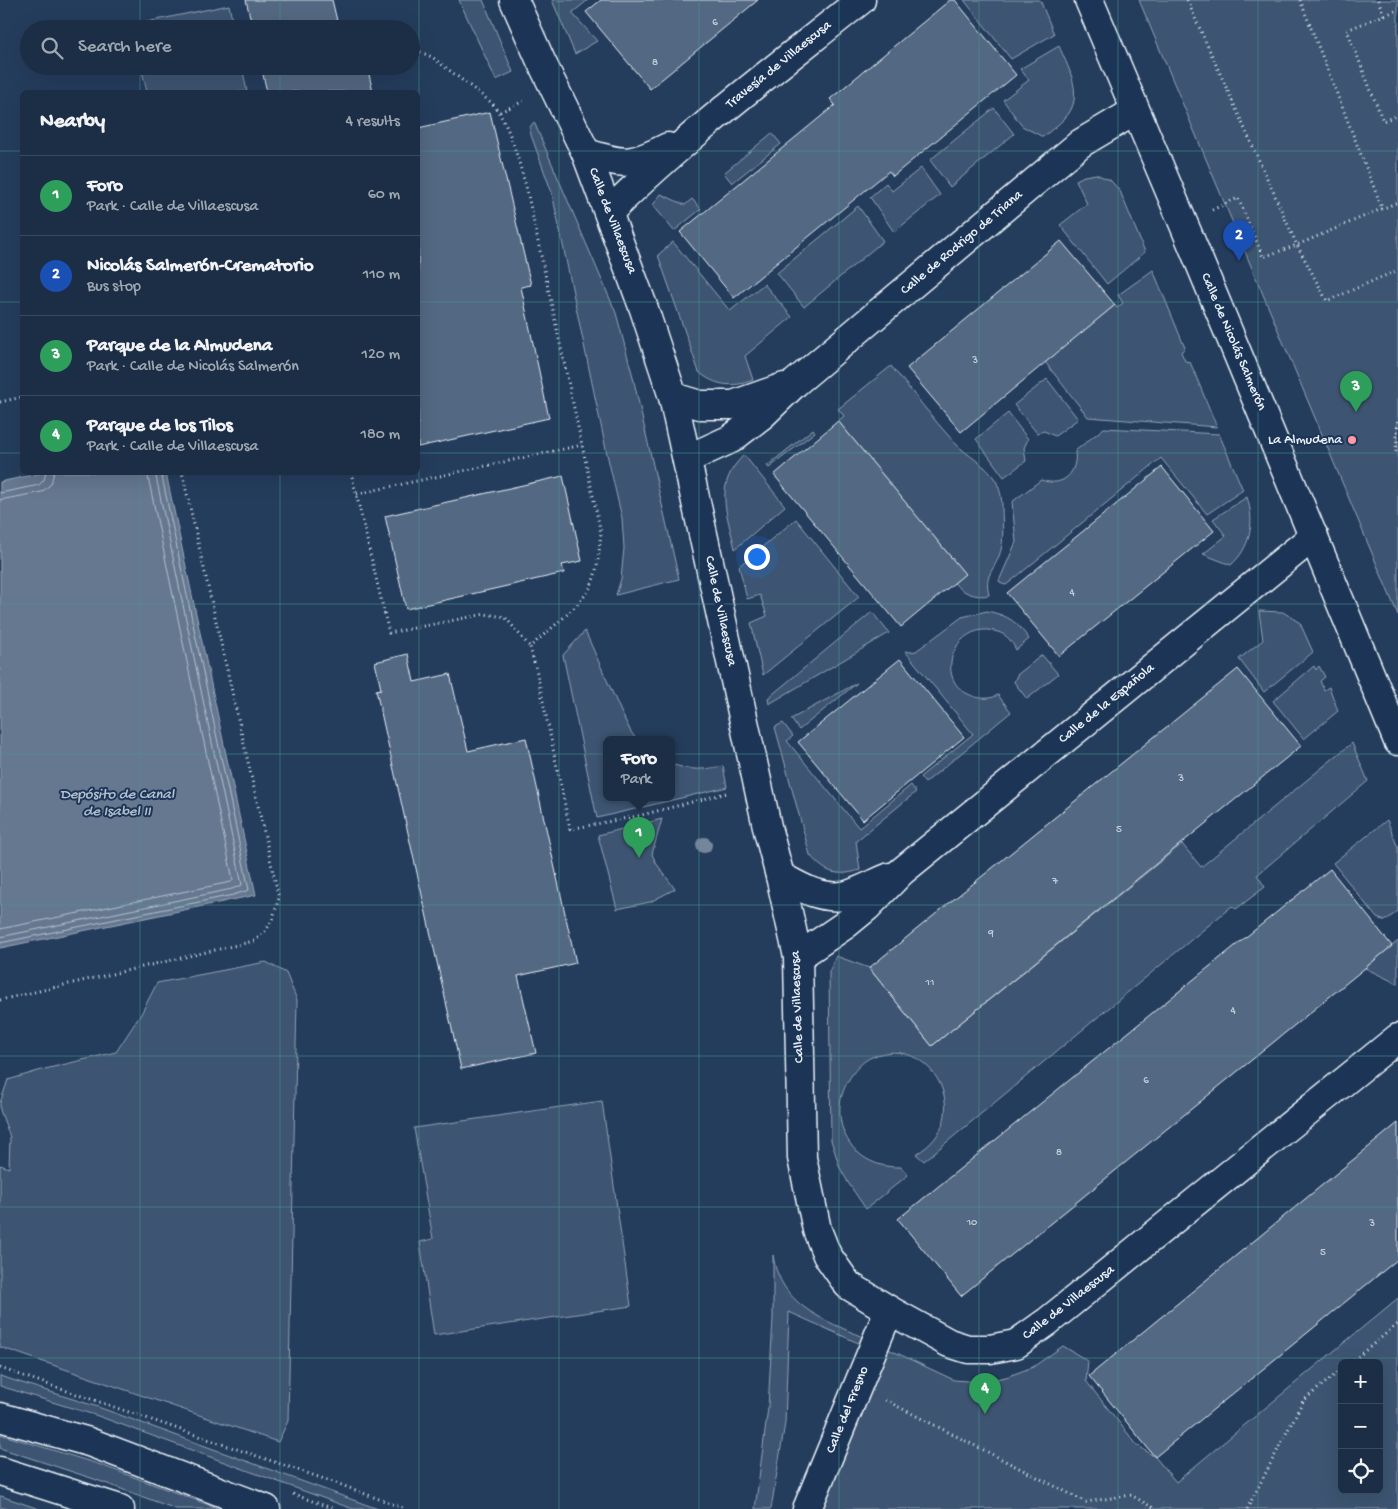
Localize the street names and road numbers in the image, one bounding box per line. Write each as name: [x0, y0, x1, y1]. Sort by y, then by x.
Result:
street label: Travesía de Villaescusa: [722, 16, 836, 113]
street label: Calle de Villaescusa: [584, 166, 640, 278]
street label: Calle de Rodrigo de Triana: [897, 186, 1028, 299]
street label: Calle de Nicolás Salmerón: [1196, 271, 1270, 414]
street label: Calle de Villaescusa: [700, 554, 740, 669]
street label: Calle de la Española: [1056, 659, 1159, 748]
street label: Calle de Villaescusa: [788, 949, 808, 1063]
street label: Calle de Villaescusa: [1020, 1261, 1119, 1344]
street label: Calle del Fresno: [823, 1364, 873, 1456]

